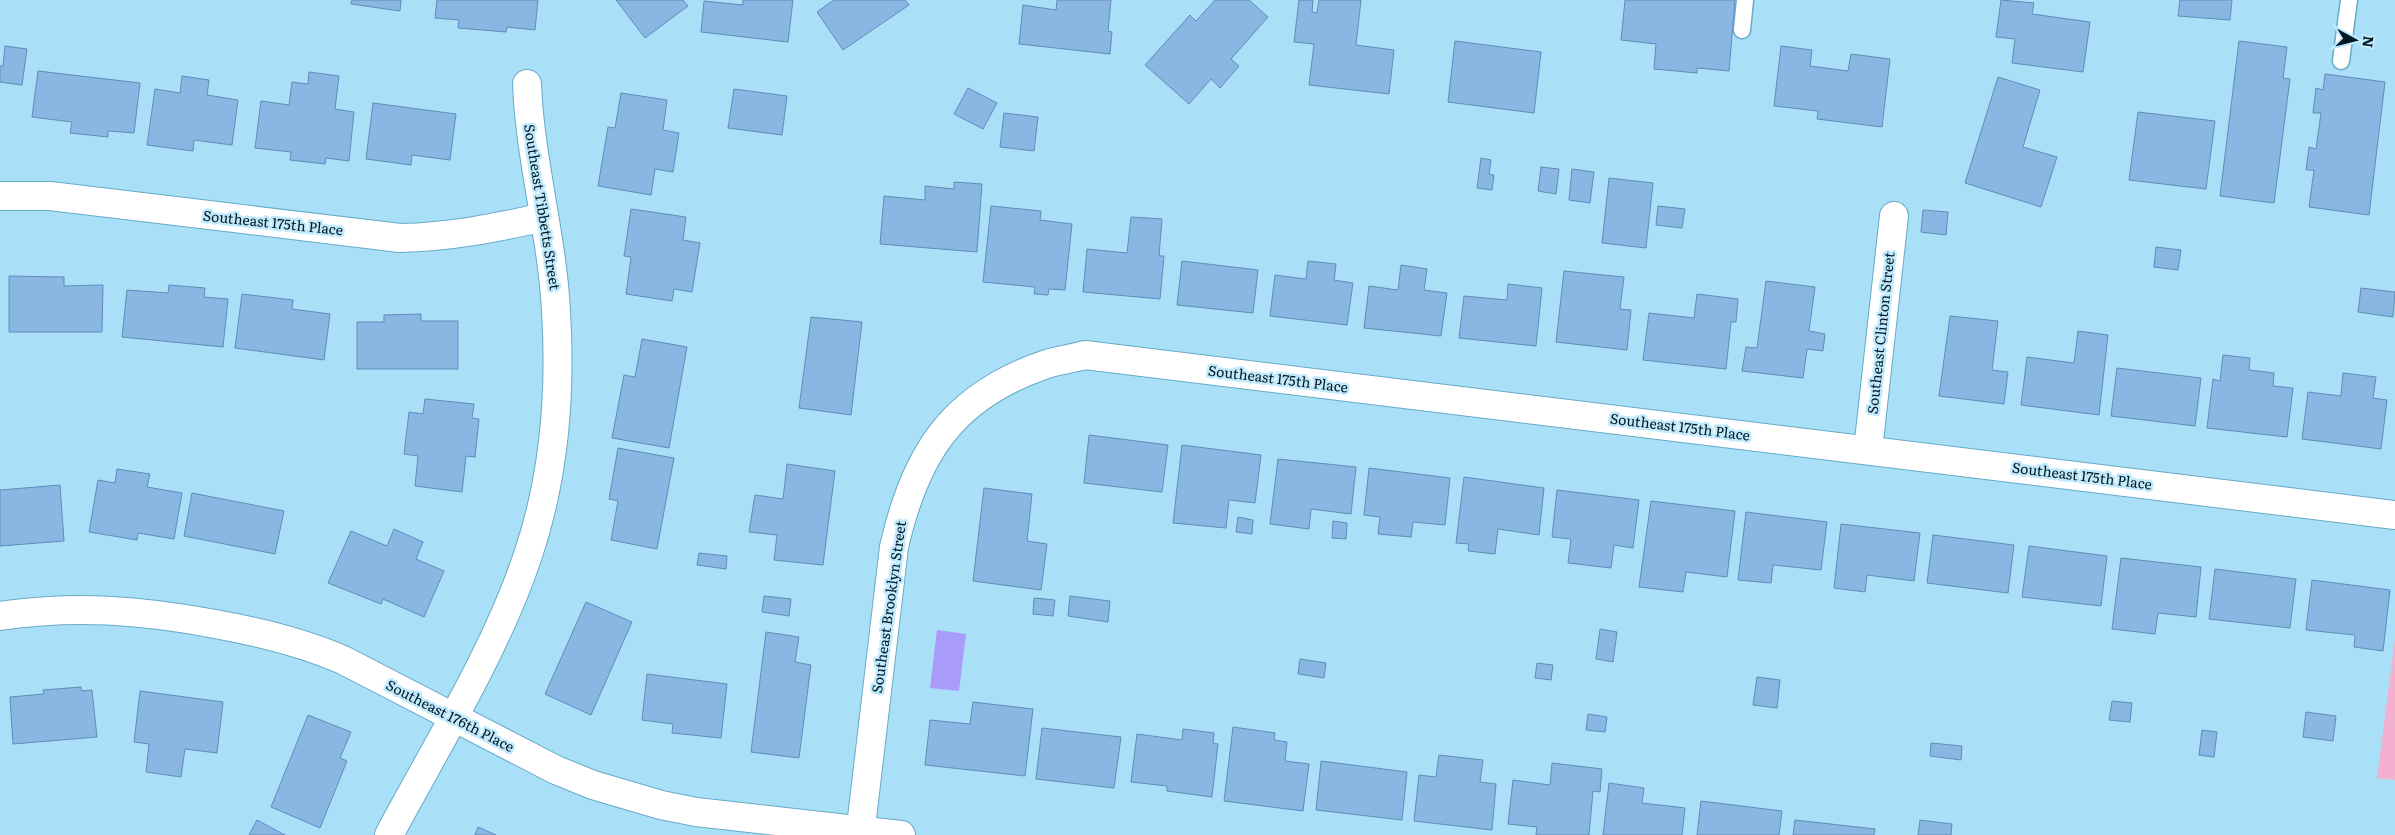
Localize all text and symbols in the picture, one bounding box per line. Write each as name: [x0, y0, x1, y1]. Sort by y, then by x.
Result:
north arrow: [2330, 15, 2380, 65]
text: N: [2358, 35, 2380, 49]
street label: Southeast Tibbetts Street: [520, 123, 566, 291]
street label: Southeast 175th Place: [202, 205, 344, 239]
street label: Southeast Clinton Street: [1862, 251, 1898, 415]
street label: Southeast 175th Place: [1207, 360, 1349, 397]
street label: Southeast 175th Place: [1609, 408, 1751, 445]
street label: Southeast 175th Place: [2011, 457, 2153, 494]
street label: Southeast Brooklyn Street: [866, 519, 910, 694]
street label: Southeast 176th Place: [383, 674, 518, 756]

